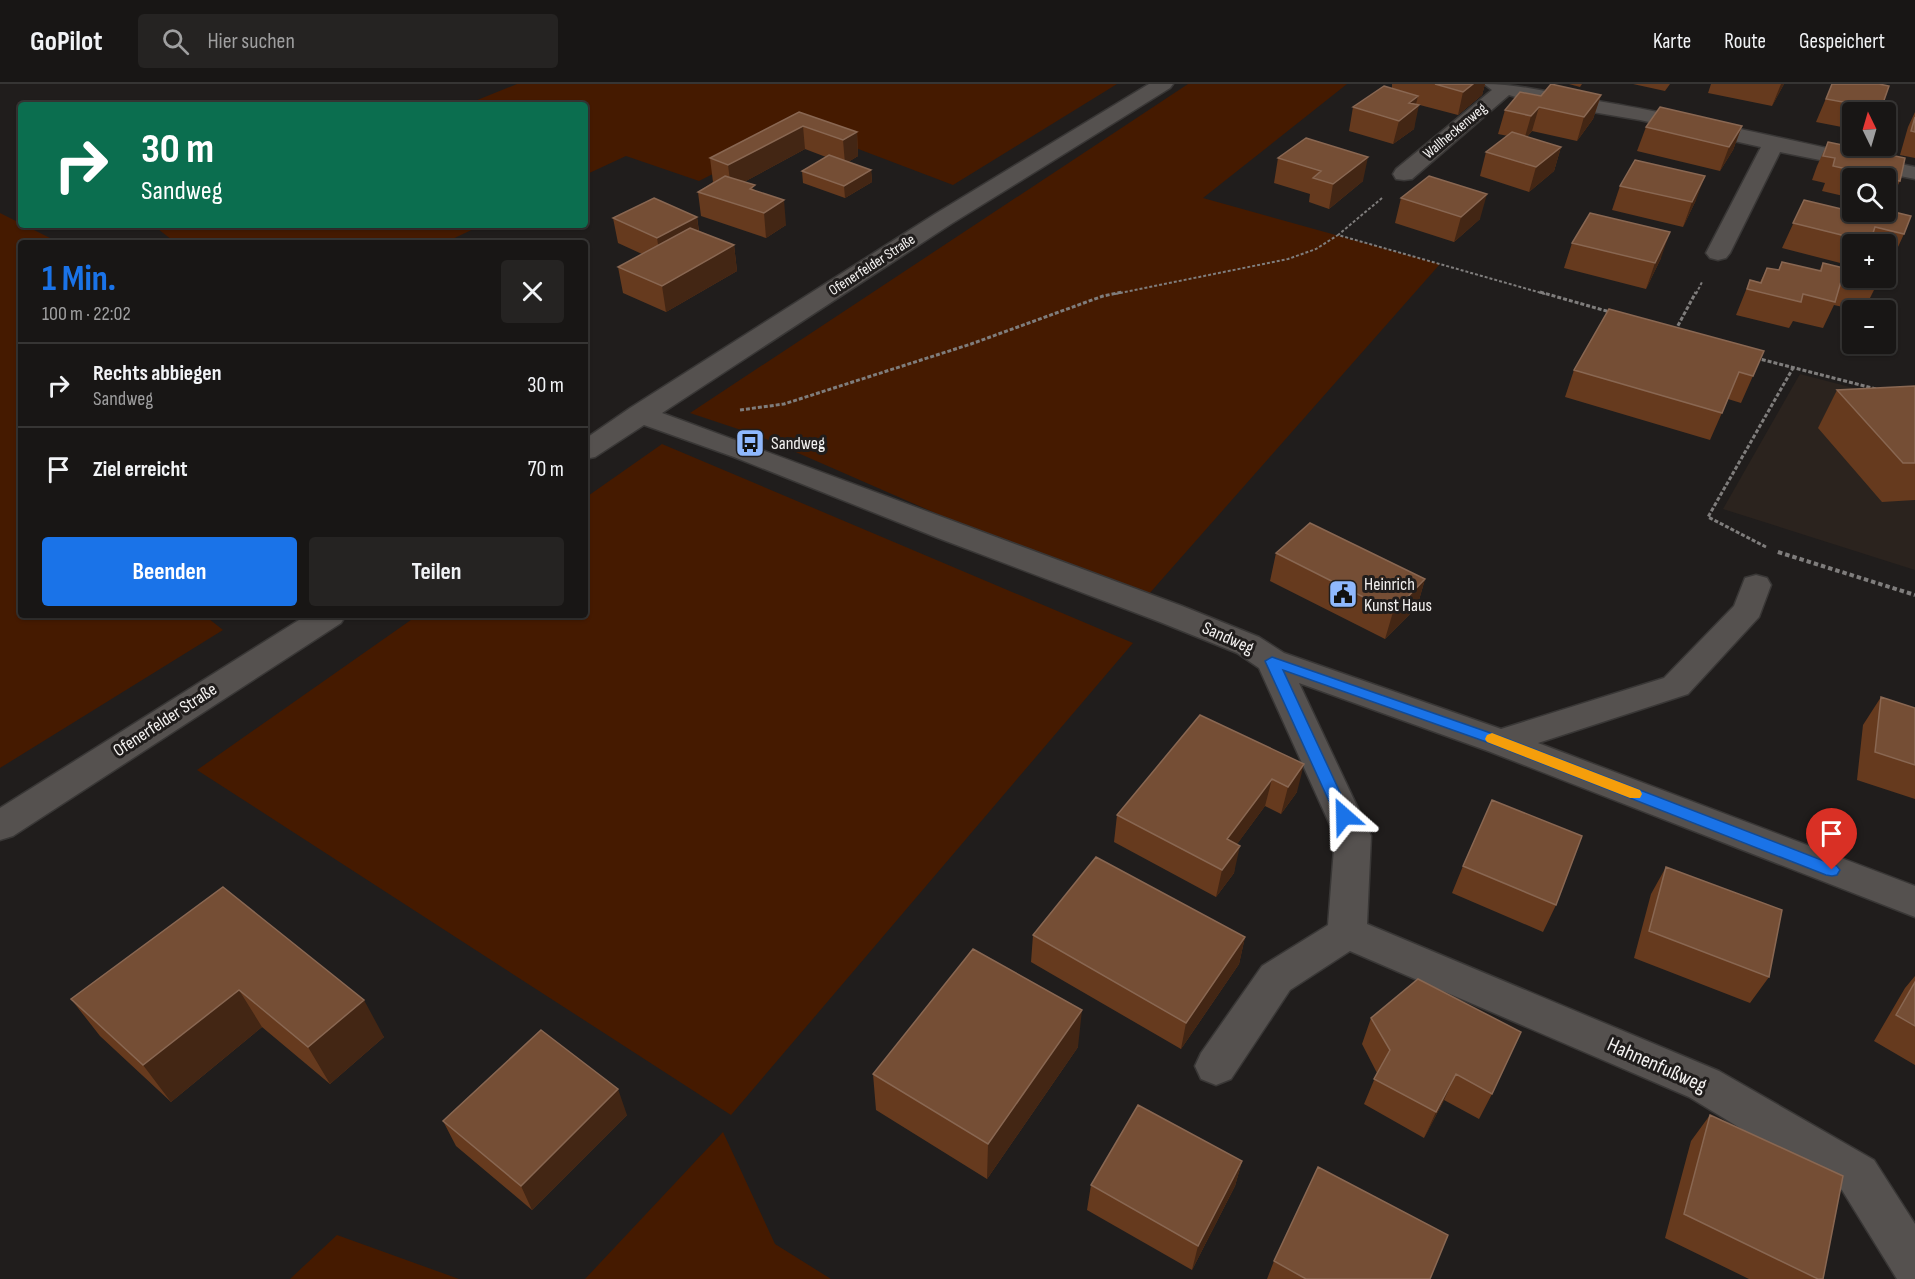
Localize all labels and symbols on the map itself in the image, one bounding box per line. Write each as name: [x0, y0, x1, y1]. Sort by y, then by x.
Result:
street label: Wallheckenweg: [1419, 99, 1491, 163]
north arrow: [1842, 102, 1896, 156]
street label: Ofenerfelder Straße: [825, 230, 919, 300]
bus stop icon: Sandweg: [734, 427, 766, 459]
place label: Sandweg: [771, 433, 825, 454]
place label: Heinrich Kunst Haus: [1364, 574, 1432, 616]
public building icon: Heinrich Kunst Haus: [1327, 578, 1359, 610]
street label: Sandweg: [1199, 617, 1257, 659]
street label: Ofenerfelder Straße: [109, 679, 221, 761]
position arrow: [1312, 784, 1376, 848]
pin: [1806, 808, 1857, 870]
street label: Hahnenfußweg: [1603, 1032, 1711, 1098]

